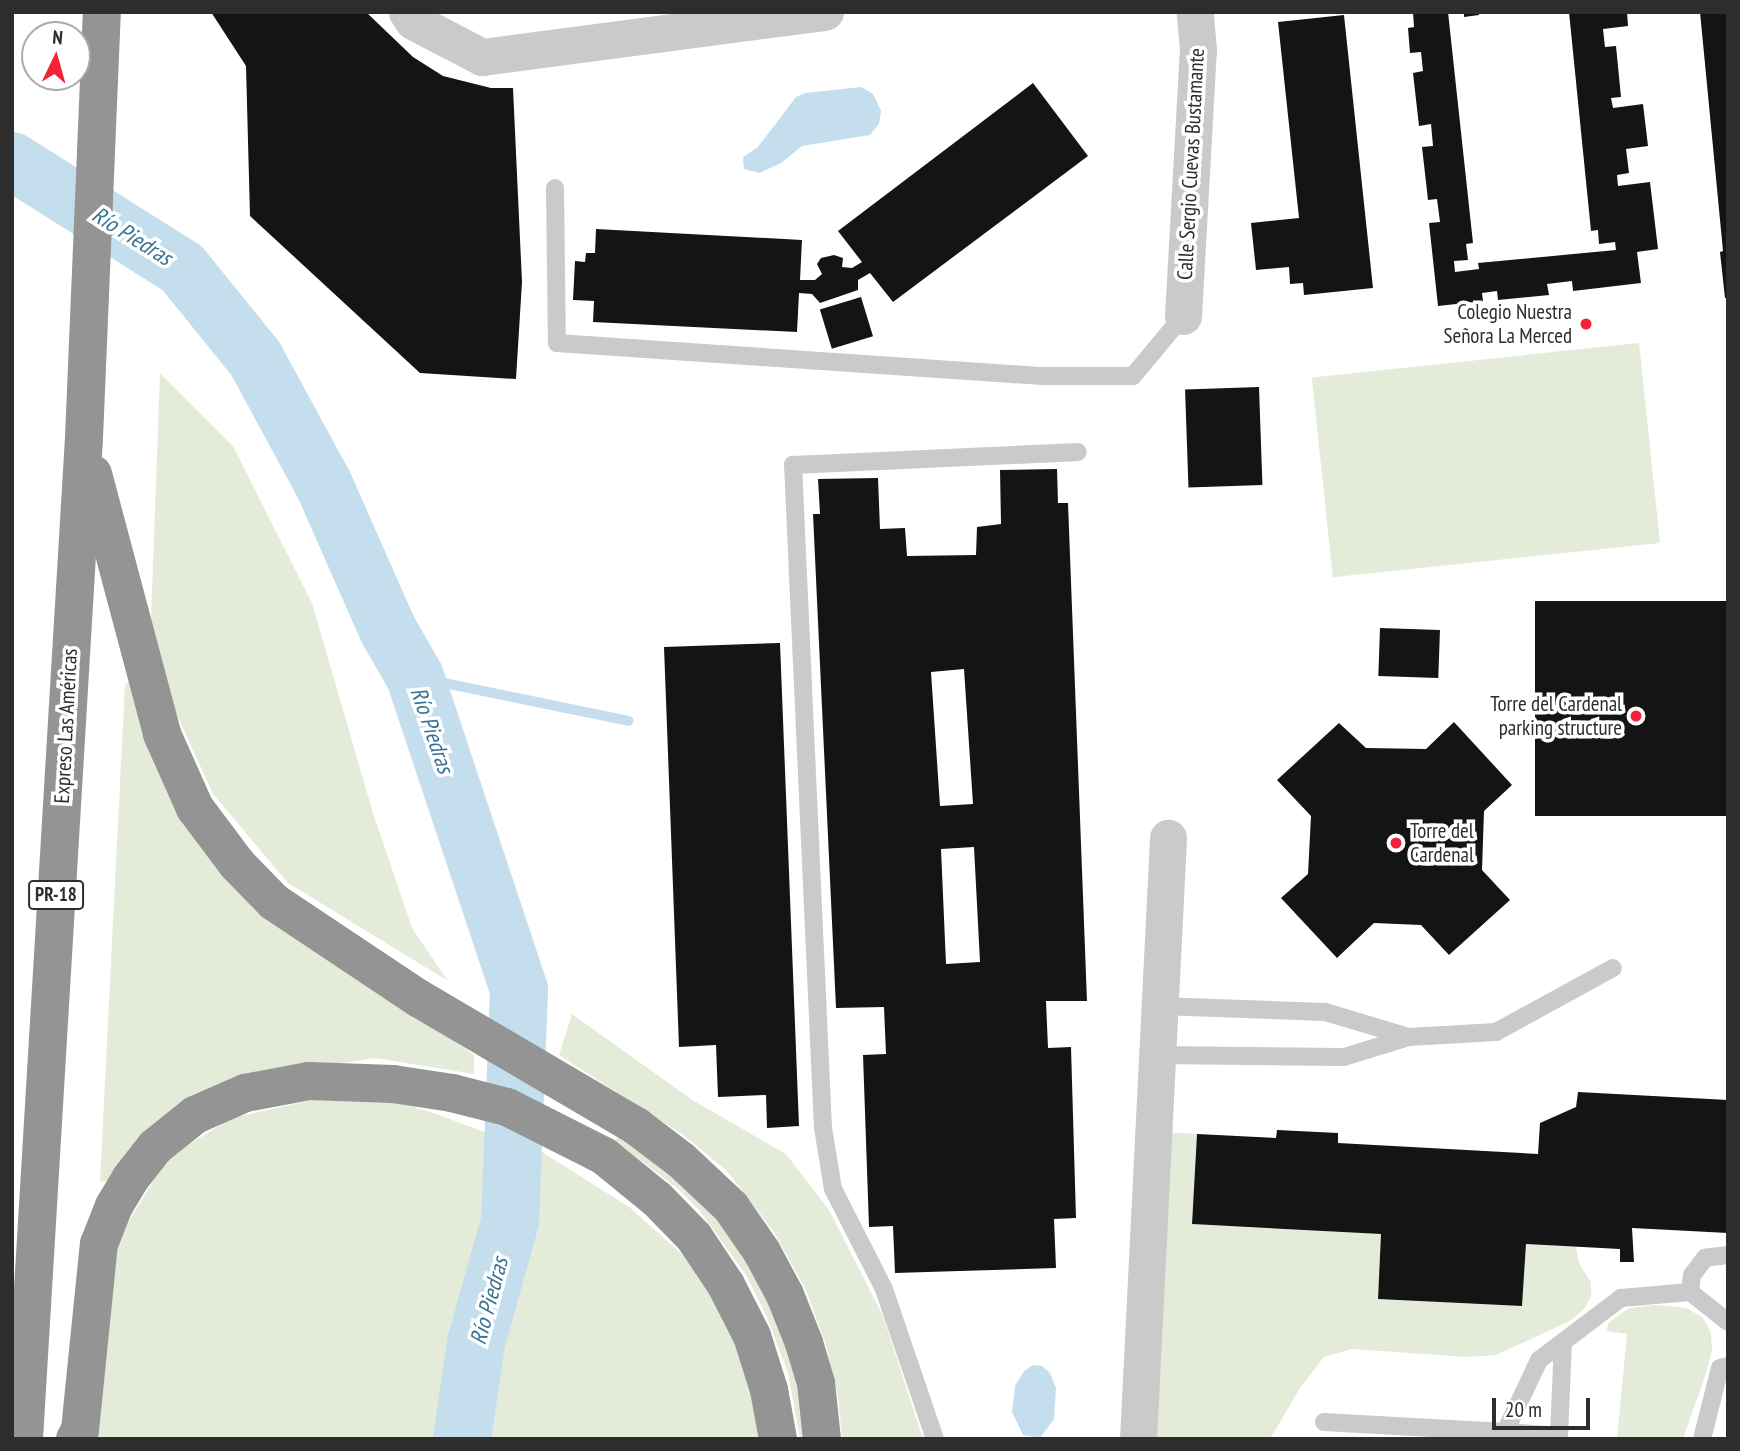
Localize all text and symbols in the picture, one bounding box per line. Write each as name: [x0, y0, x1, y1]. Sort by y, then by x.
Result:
north arrow: [21, 21, 91, 91]
text: N: [51, 25, 64, 49]
street label: Calle Sergio Cuevas Bustamante: [1172, 48, 1210, 280]
water label: Río Piedras: [87, 201, 177, 271]
place label: Colegio Nuestra Señora La Merced: [1443, 299, 1572, 349]
marker: Colegio Nuestra Señora La Merced: [1578, 316, 1594, 332]
street label: Expreso Las Américas: [49, 648, 83, 804]
water label: Río Piedras: [404, 683, 460, 777]
place label: Torre del Cardenal parking structure: [1490, 691, 1622, 741]
marker: Torre del Cardenal parking structure: [1628, 708, 1644, 724]
place label: Torre del Cardenal: [1410, 818, 1474, 868]
marker: Torre del Cardenal: [1388, 835, 1404, 851]
road number: PR-18: [28, 880, 84, 911]
water label: Río Piedras: [464, 1254, 514, 1348]
scale bar: [1495, 1384, 1593, 1428]
text: 20 m: [1505, 1396, 1542, 1423]

